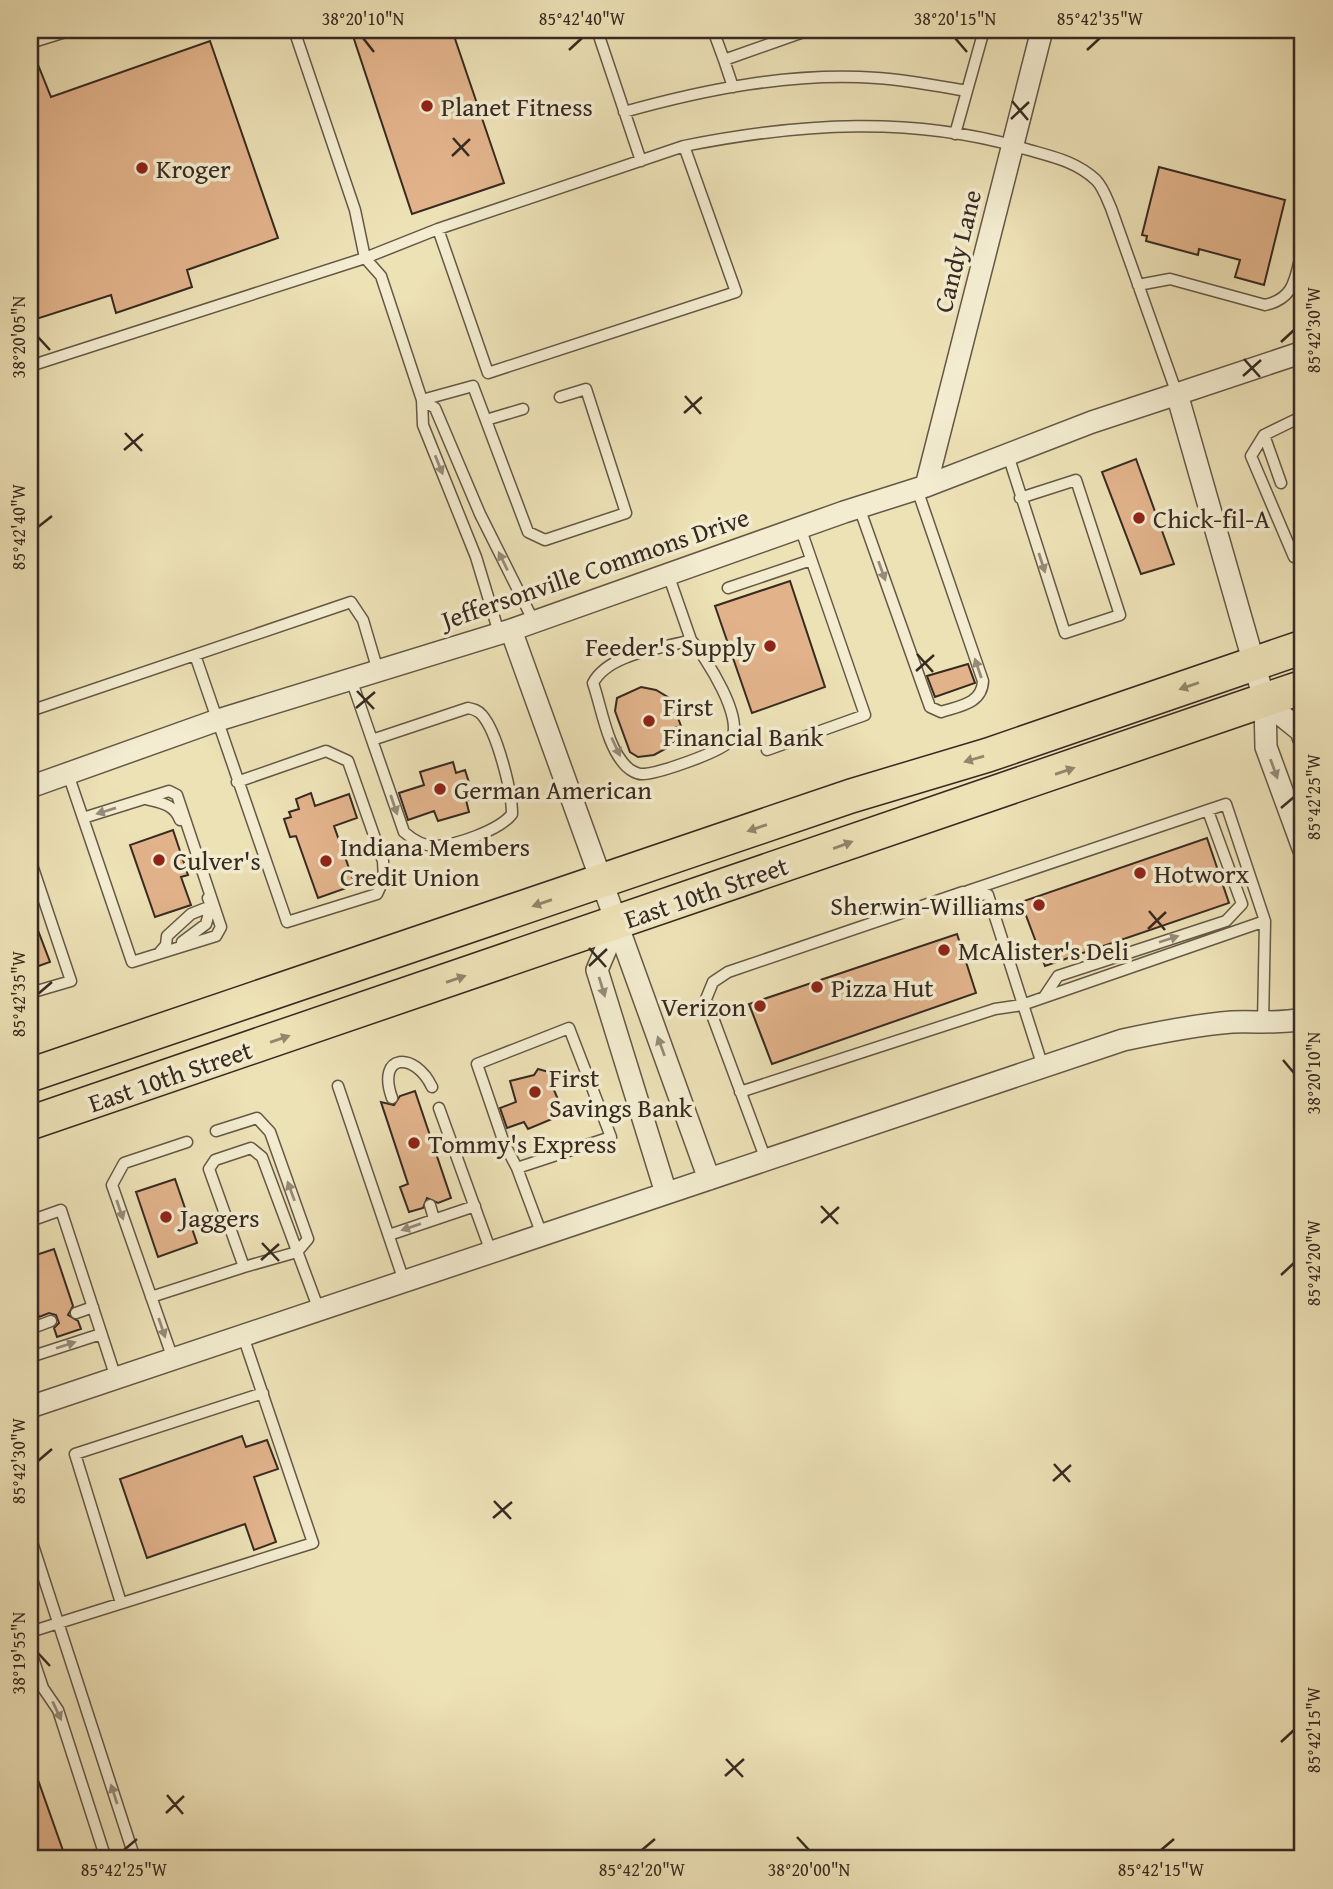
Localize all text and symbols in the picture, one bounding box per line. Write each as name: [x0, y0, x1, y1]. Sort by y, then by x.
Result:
text: 38°20'10"N: [322, 5, 405, 32]
text: 85°42'40"W: [539, 5, 626, 32]
text: 38°20'15"N: [914, 5, 997, 32]
text: 85°42'35"W: [1057, 5, 1144, 32]
place label: Planet Fitness: [441, 87, 593, 126]
marker: Planet Fitness: [419, 98, 435, 114]
place label: Kroger: [156, 149, 231, 188]
marker: Kroger: [134, 160, 150, 176]
street label: Candy Lane: [923, 185, 991, 317]
text: 85°42'30"W: [1300, 286, 1327, 373]
text: 38°20'05"N: [5, 295, 32, 378]
one-way arrow: [434, 454, 445, 475]
text: 85°42'40"W: [5, 483, 32, 570]
street label: Jeffersonville Commons Drive: [433, 497, 754, 640]
place label: Chick-fil-A: [1153, 499, 1270, 538]
marker: Chick-fil-A: [1131, 510, 1147, 526]
one-way arrow: [498, 551, 509, 571]
one-way arrow: [1037, 553, 1047, 574]
one-way arrow: [877, 561, 888, 582]
place label: Feeder's Supply: [585, 627, 756, 666]
marker: Feeder's Supply: [762, 638, 778, 654]
one-way arrow: [972, 657, 983, 678]
one-way arrow: [1179, 681, 1200, 692]
place label: First Financial Bank: [663, 687, 824, 756]
marker: First Financial Bank: [641, 713, 657, 729]
one-way arrow: [610, 737, 622, 757]
text: 85°42'25"W: [1300, 753, 1327, 840]
one-way arrow: [963, 754, 984, 764]
one-way arrow: [1269, 759, 1280, 780]
one-way arrow: [1055, 765, 1076, 775]
place label: German American: [454, 770, 652, 809]
marker: German American: [432, 781, 448, 797]
one-way arrow: [389, 794, 400, 815]
one-way arrow: [95, 806, 116, 817]
one-way arrow: [747, 823, 768, 834]
place label: Indiana Members Credit Union: [340, 827, 530, 896]
one-way arrow: [833, 839, 854, 850]
place label: Culver's: [173, 841, 261, 880]
street label: East 10th Street: [619, 846, 793, 938]
marker: Culver's: [151, 852, 167, 868]
marker: Indiana Members Credit Union: [318, 853, 334, 869]
place label: Hotworx: [1154, 854, 1250, 893]
marker: Hotworx: [1132, 865, 1148, 881]
place label: Sherwin-Williams: [830, 886, 1025, 925]
marker: Sherwin-Williams: [1031, 897, 1047, 913]
one-way arrow: [532, 898, 553, 909]
place label: McAlister's Deli: [958, 931, 1129, 970]
one-way arrow: [1159, 934, 1180, 944]
marker: McAlister's Deli: [936, 942, 952, 958]
text: 85°42'35"W: [5, 950, 32, 1037]
place label: Pizza Hut: [831, 968, 934, 1007]
one-way arrow: [446, 973, 467, 984]
one-way arrow: [597, 976, 607, 997]
marker: Pizza Hut: [809, 979, 825, 995]
place label: Verizon: [661, 987, 746, 1026]
marker: Verizon: [752, 998, 768, 1014]
street label: East 10th Street: [83, 1030, 257, 1122]
text: 38°20'10"N: [1300, 1031, 1327, 1114]
one-way arrow: [270, 1033, 291, 1044]
one-way arrow: [655, 1035, 666, 1056]
place label: First Savings Bank: [549, 1058, 693, 1127]
marker: First Savings Bank: [527, 1084, 543, 1100]
place label: Tommy's Express: [428, 1124, 617, 1163]
marker: Tommy's Express: [406, 1135, 422, 1151]
one-way arrow: [285, 1180, 296, 1201]
place label: Jaggers: [177, 1198, 260, 1237]
one-way arrow: [115, 1199, 126, 1220]
marker: Jaggers: [158, 1209, 174, 1225]
text: 85°42'20"W: [1300, 1219, 1327, 1306]
one-way arrow: [401, 1222, 422, 1233]
one-way arrow: [157, 1318, 168, 1339]
one-way arrow: [55, 1340, 76, 1350]
text: 85°42'30"W: [5, 1417, 32, 1504]
text: 38°19'55"N: [5, 1611, 32, 1694]
text: 85°42'15"W: [1300, 1686, 1327, 1773]
one-way arrow: [50, 1702, 62, 1722]
one-way arrow: [108, 1784, 118, 1805]
text: 85°42'25"W: [81, 1856, 168, 1883]
text: 85°42'20"W: [599, 1856, 686, 1883]
text: 38°20'00"N: [768, 1856, 851, 1883]
text: 85°42'15"W: [1118, 1856, 1205, 1883]

